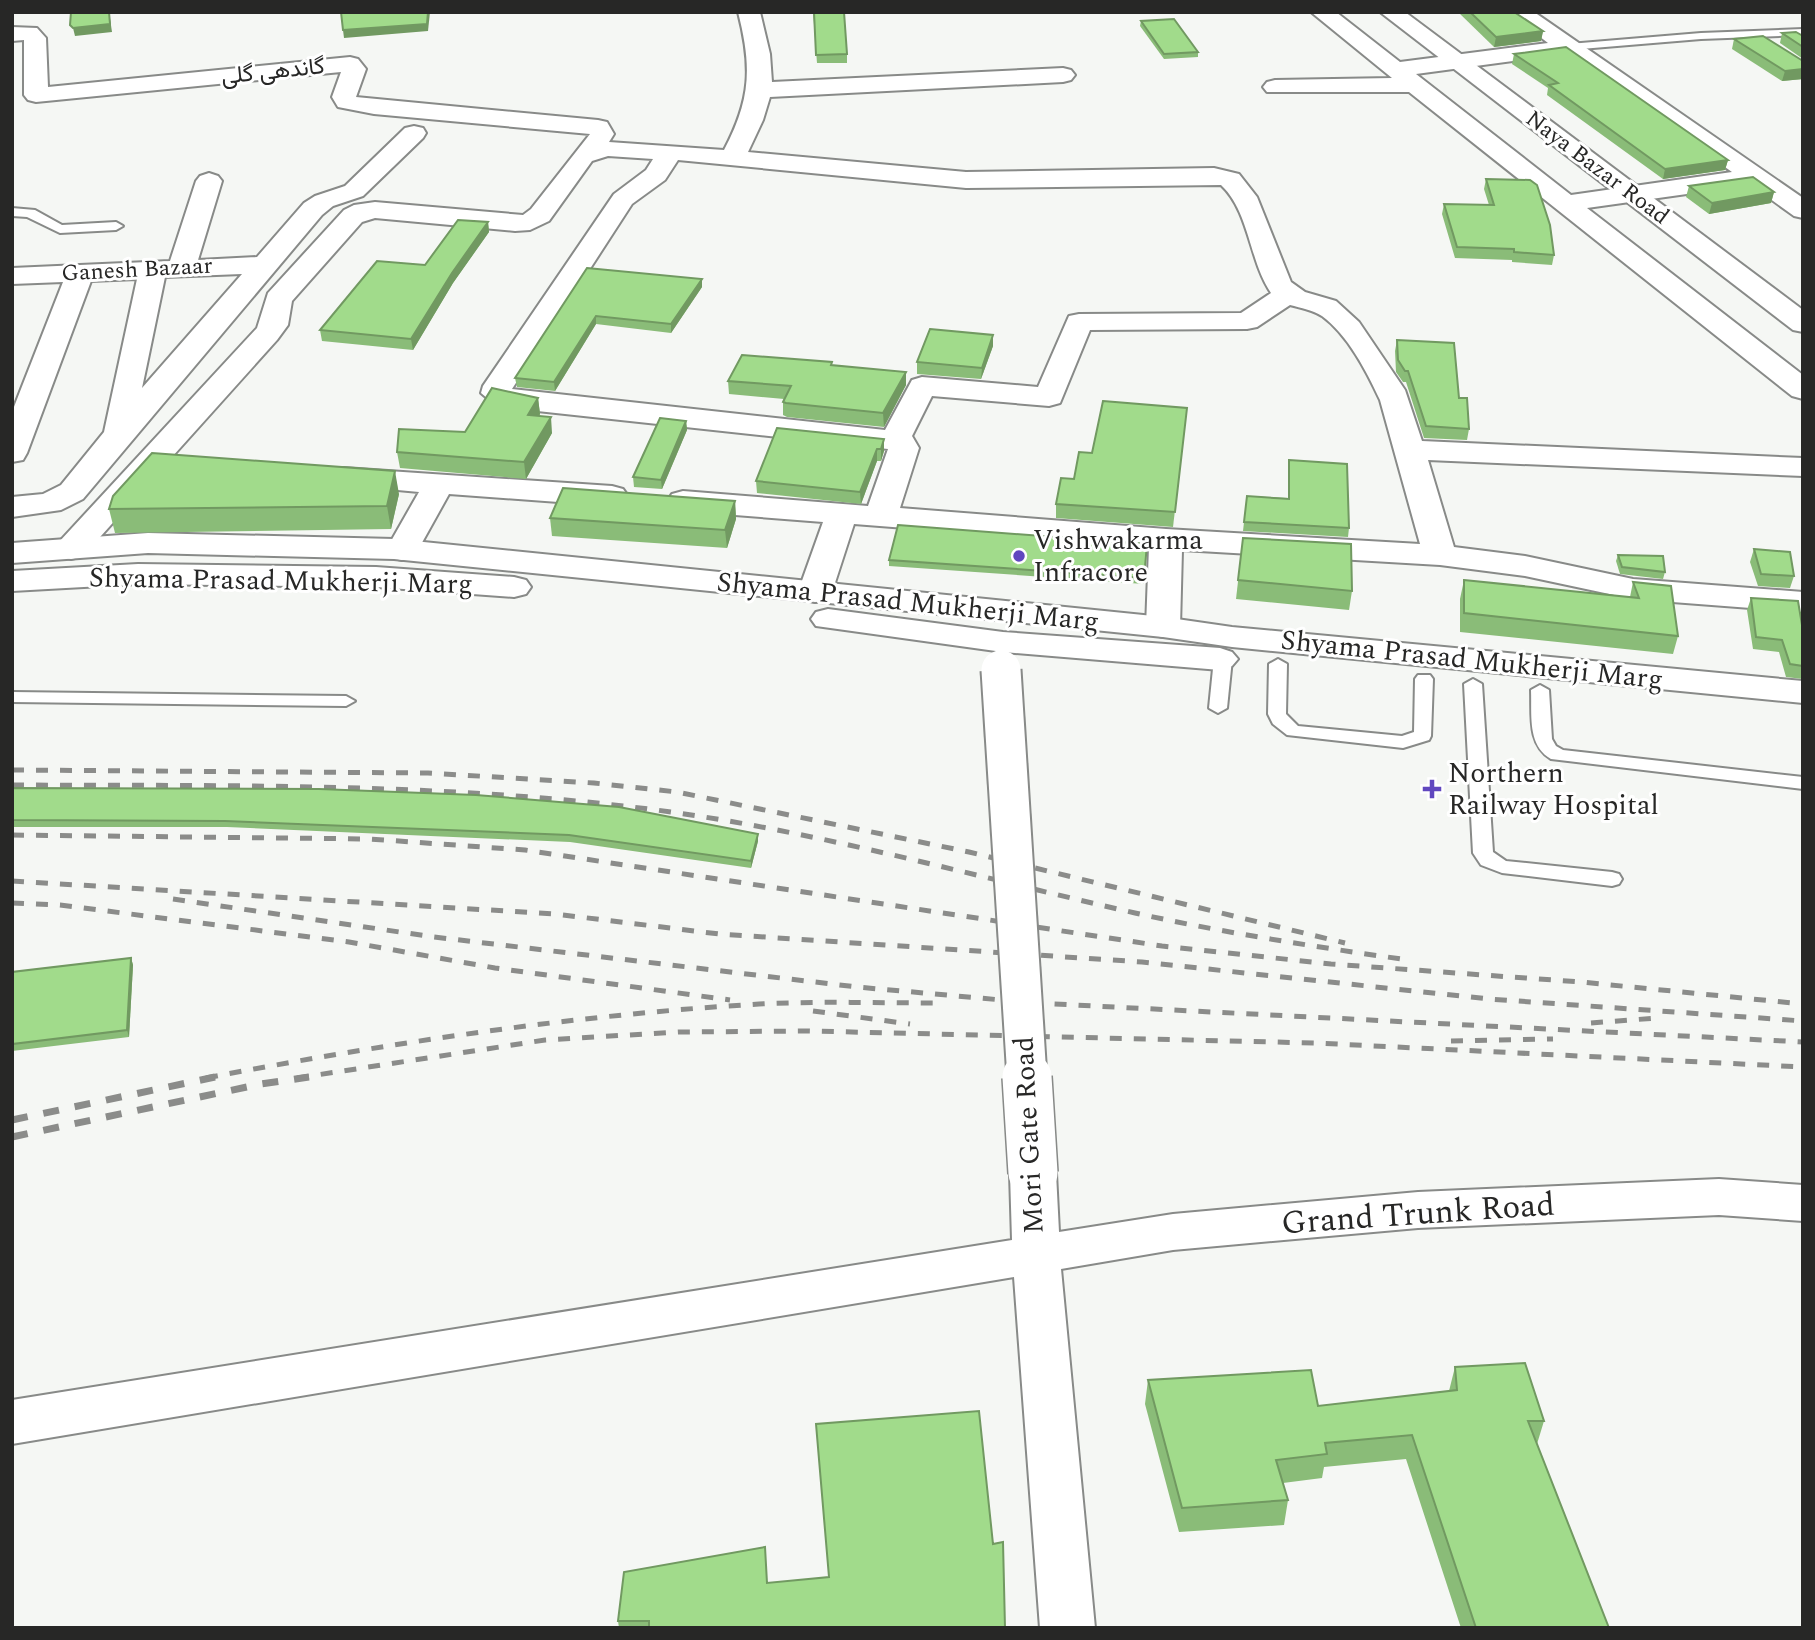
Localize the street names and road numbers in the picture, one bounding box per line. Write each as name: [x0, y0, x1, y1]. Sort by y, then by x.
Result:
street label: گاندھی گلی: [219, 49, 327, 95]
street label: Naya Bazar Road: [1518, 102, 1677, 234]
street label: Ganesh Bazaar: [61, 249, 213, 291]
street label: Shyama Prasad Mukherji Marg: [89, 556, 473, 606]
street label: Shyama Prasad Mukherji Marg: [715, 561, 1101, 643]
street label: Shyama Prasad Mukherji Marg: [1279, 619, 1665, 701]
street label: Mori Gate Road: [1002, 1035, 1056, 1235]
street label: Grand Trunk Road: [1280, 1180, 1556, 1248]

